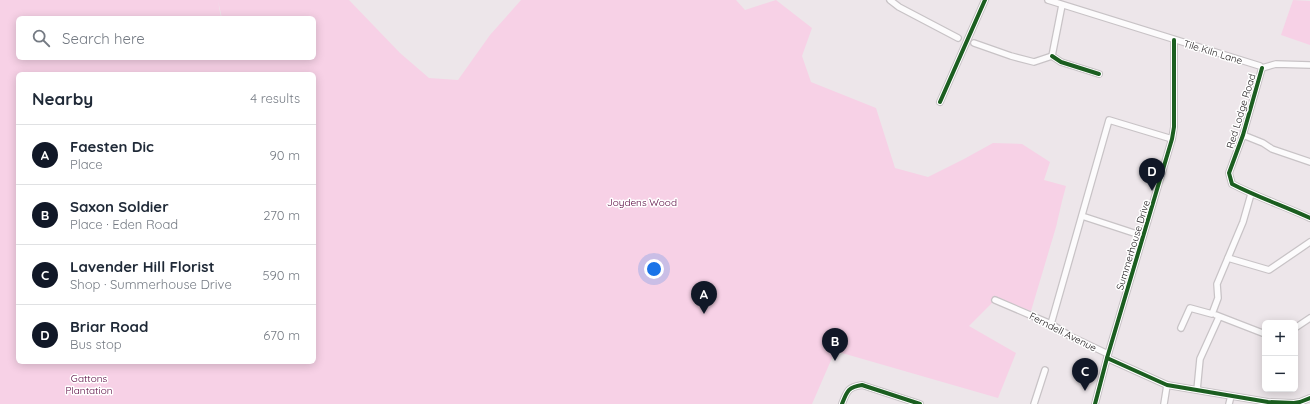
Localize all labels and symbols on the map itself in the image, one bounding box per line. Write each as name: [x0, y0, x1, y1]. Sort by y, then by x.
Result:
street label: Tile Kiln Lane: [1182, 37, 1245, 67]
street label: Red Lodge Road: [1223, 72, 1259, 150]
pin: D: [1139, 158, 1165, 191]
park label: Joydens Wood: [607, 196, 677, 209]
street label: Summerhouse Drive: [1113, 198, 1153, 292]
your location: [644, 259, 664, 279]
pin: A: [691, 281, 717, 314]
street label: Ferndell Avenue: [1027, 309, 1099, 355]
pin: B: [822, 328, 848, 361]
pin: C: [1072, 358, 1098, 391]
park label: Gattons Plantation: [66, 372, 112, 397]

